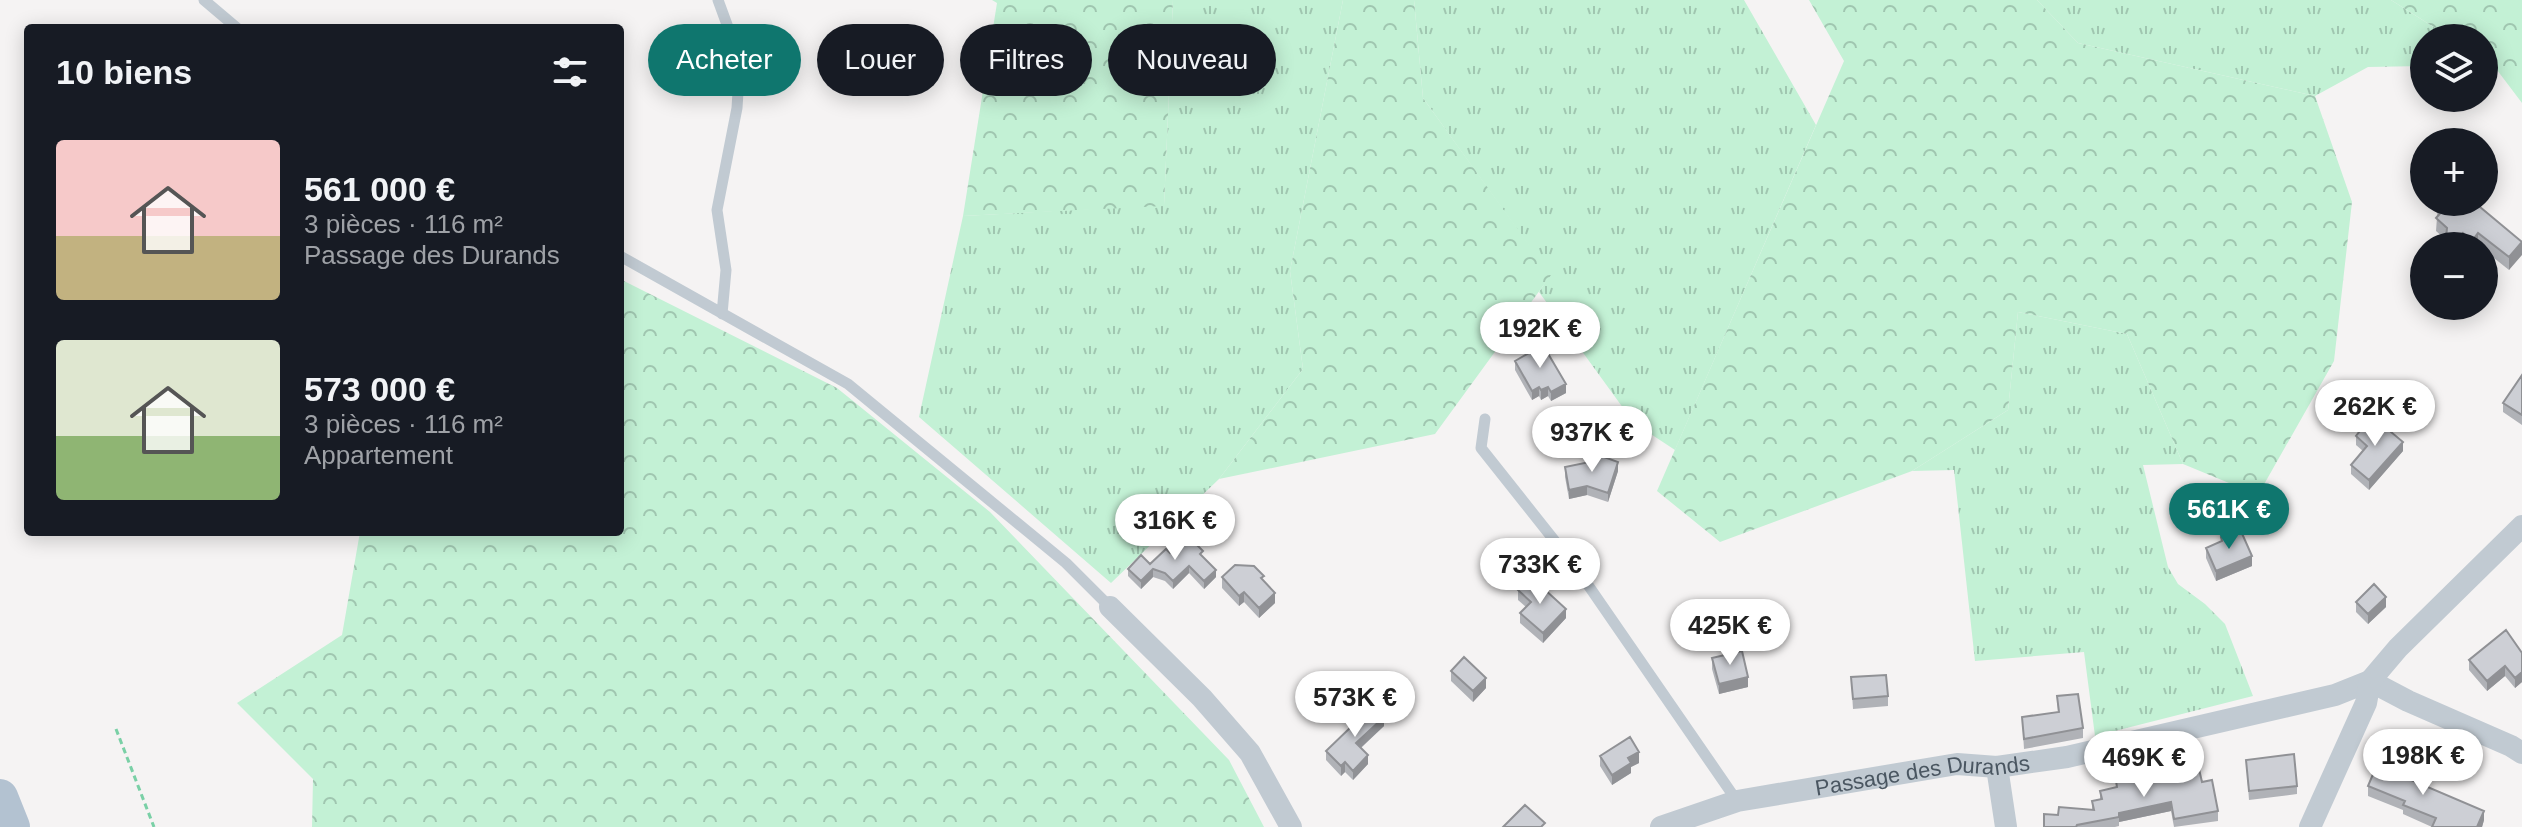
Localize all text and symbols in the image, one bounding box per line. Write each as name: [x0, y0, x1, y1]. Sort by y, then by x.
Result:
chip: Acheter: [648, 24, 801, 96]
chip: Louer: [817, 24, 944, 96]
chip: Filtres: [960, 24, 1092, 96]
chip: Nouveau: [1108, 24, 1276, 96]
map controls: [2410, 24, 2498, 320]
button: layers: [2410, 24, 2498, 112]
icon: filters: [548, 50, 592, 94]
text: 10 biens: [56, 53, 192, 91]
button: +: [2410, 128, 2498, 216]
text: 561 000 €: [304, 170, 455, 208]
icon: home: [120, 172, 216, 268]
text: 3 pièces · 116 m²: [304, 209, 503, 239]
button: −: [2410, 232, 2498, 320]
text: Passage des Durands: [304, 240, 560, 270]
pin: 192K €: [1475, 302, 1605, 370]
text: 192K €: [1498, 313, 1582, 343]
text: 573 000 €: [304, 370, 455, 408]
icon: home: [120, 372, 216, 468]
pin: 262K €: [2310, 380, 2440, 448]
text: 262K €: [2333, 391, 2417, 421]
pin: 937K €: [1527, 406, 1657, 474]
text: 3 pièces · 116 m²: [304, 409, 503, 439]
text: 937K €: [1550, 417, 1634, 447]
text: Appartement: [304, 440, 453, 470]
pin: 561K €: [2164, 483, 2294, 551]
pin: 316K €: [1110, 494, 1240, 562]
text: 561K €: [2187, 494, 2271, 524]
text: 316K €: [1133, 505, 1217, 535]
pin: 733K €: [1475, 538, 1605, 606]
text: 733K €: [1498, 549, 1582, 579]
pin: 425K €: [1665, 599, 1795, 667]
text: 425K €: [1688, 610, 1772, 640]
pin: 573K €: [1290, 671, 1420, 739]
text: 573K €: [1313, 682, 1397, 712]
pin: 198K €: [2358, 729, 2488, 797]
pin: 469K €: [2079, 731, 2209, 799]
text: 198K €: [2381, 740, 2465, 770]
text: 469K €: [2102, 742, 2186, 772]
street label: Passage des Durands: [1813, 750, 2031, 801]

